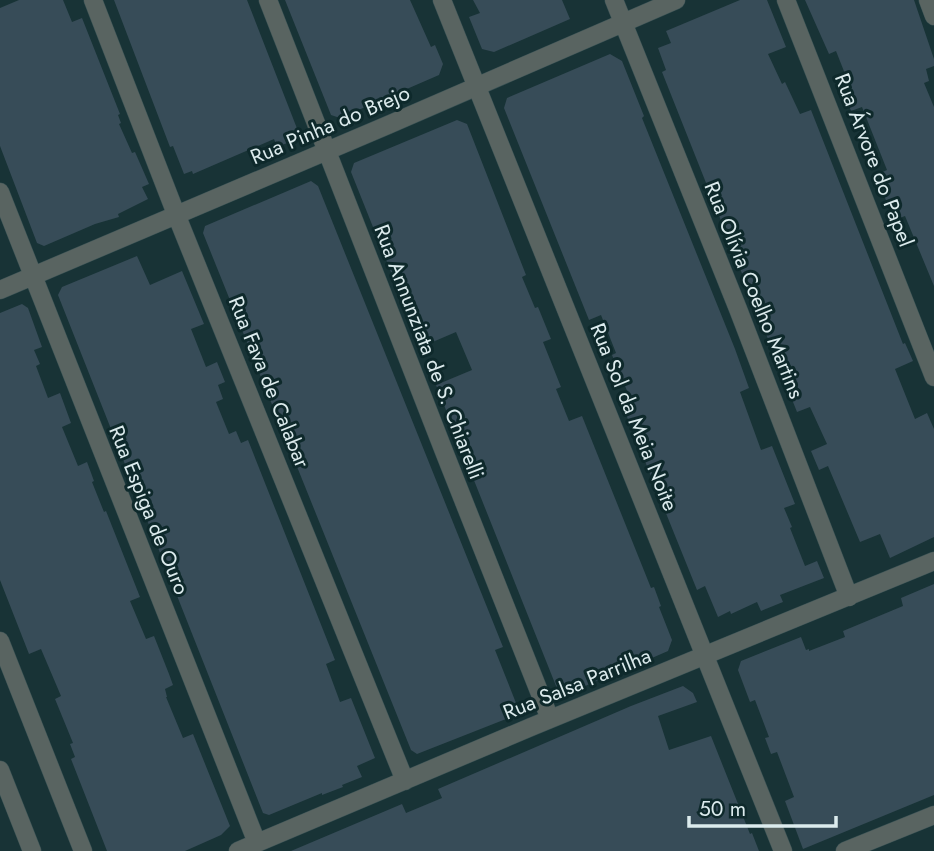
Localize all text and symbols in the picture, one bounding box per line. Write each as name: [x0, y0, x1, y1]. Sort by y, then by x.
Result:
street label: Rua Árvore do Papel: [827, 69, 921, 251]
street label: Rua Pinha do Brejo: [246, 78, 414, 172]
street label: Rua Olívia Coelho Martins: [697, 177, 811, 403]
street label: Rua Annunziata de S. Chiarelli: [366, 220, 492, 484]
street label: Rua Fava de Calabar: [221, 292, 317, 473]
street label: Rua Sol da Meia Noite: [583, 318, 686, 516]
street label: Rua Espiga de Ouro: [101, 421, 197, 599]
street label: Rua Salsa Parrilha: [498, 641, 656, 727]
scale bar: [689, 784, 836, 828]
text: 50 m: [699, 794, 746, 824]

